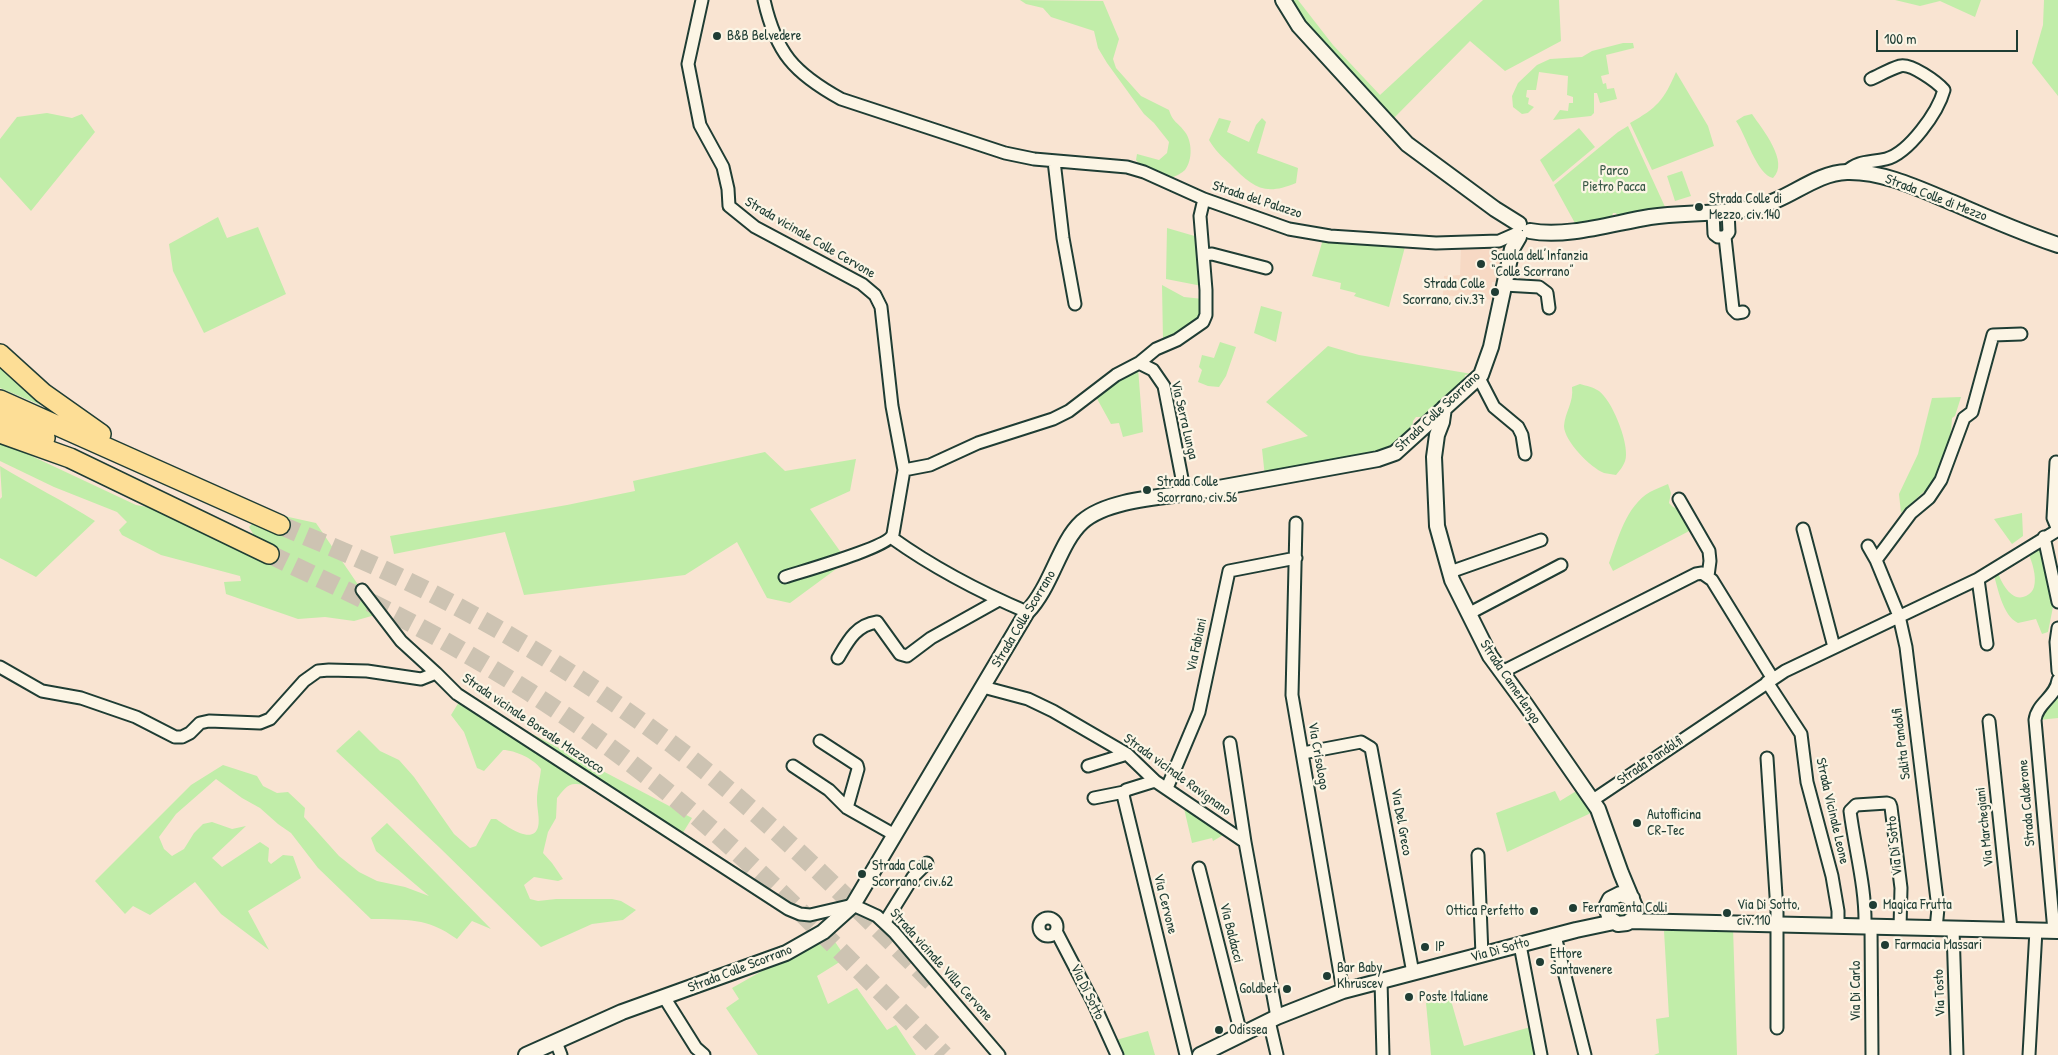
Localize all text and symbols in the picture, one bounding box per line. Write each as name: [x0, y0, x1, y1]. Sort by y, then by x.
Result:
scale bar: [1878, 20, 2020, 52]
place label: B&B Belvedere: [727, 28, 801, 44]
text: 100 m: [1884, 28, 1917, 49]
marker: B&B Belvedere: [711, 30, 723, 42]
park label: Parco Pietro Pacca: [1582, 163, 1646, 196]
street label: Strada Colle di Mezzo: [1883, 171, 1989, 225]
street label: Strada del Palazzo: [1210, 178, 1304, 222]
place label: Strada Colle di Mezzo, civ.140: [1709, 191, 1782, 223]
street label: Strada vicinale Colle Cervone: [742, 194, 878, 282]
marker: Strada Colle di Mezzo, civ.140: [1693, 201, 1705, 213]
place label: Scuola dell’Infanzia “Colle Scorrano”: [1491, 248, 1588, 280]
marker: Scuola dell’Infanzia “Colle Scorrano”: [1475, 258, 1487, 270]
place label: Strada Colle Scorrano, civ.37: [1403, 276, 1485, 308]
marker: Strada Colle Scorrano, civ.37: [1489, 286, 1501, 298]
street label: Strada Colle Scorrano: [1392, 368, 1484, 456]
street label: Via Serra Lunga: [1167, 379, 1201, 461]
place label: Strada Colle Scorrano, civ.56: [1157, 474, 1237, 507]
marker: Strada Colle Scorrano, civ.56: [1141, 484, 1153, 496]
street label: Strada Colle Scorrano: [988, 567, 1060, 671]
street label: Via Fabiani: [1183, 617, 1211, 673]
street label: Strada Camerlengo: [1476, 637, 1544, 727]
street label: Strada vicinale Boreale Mazzocco: [459, 670, 607, 778]
street label: Salita Pandolfi: [1889, 708, 1915, 780]
street label: Via Crisologo: [1304, 721, 1332, 791]
street label: Strada vicinale Ravignano: [1120, 730, 1234, 820]
street label: Strada Pandolfi: [1614, 733, 1686, 789]
street label: Strada Vicinale Leone: [1812, 756, 1852, 866]
street label: Strada Calderone: [2015, 759, 2039, 847]
street label: Via Marchegiani: [1972, 786, 1998, 868]
street label: Via Del Greco: [1387, 787, 1415, 857]
place label: Autofficina CR-Tec: [1647, 807, 1701, 840]
street label: Via Di Sotto: [1884, 815, 1906, 877]
marker: Autofficina CR-Tec: [1631, 817, 1643, 829]
place label: Strada Colle Scorrano, civ.62: [872, 858, 953, 890]
marker: Strada Colle Scorrano, civ.62: [856, 868, 868, 880]
street label: Via Cervone: [1149, 872, 1181, 936]
place label: Via Di Sotto, civ.110: [1737, 897, 1800, 930]
place label: Magica Frutta: [1883, 897, 1952, 913]
marker: Magica Frutta: [1867, 899, 1879, 911]
place label: Ferramenta Colli: [1583, 900, 1668, 916]
street label: Via Baldacci: [1215, 901, 1247, 965]
marker: Ferramenta Colli: [1567, 902, 1579, 914]
place label: Ottica Perfetto: [1446, 903, 1524, 919]
street label: Strada vicinale Villa Cervone: [886, 905, 996, 1025]
marker: Ottica Perfetto: [1528, 905, 1540, 917]
marker: Via Di Sotto, civ.110: [1721, 907, 1733, 919]
street label: Via Di Sotto: [1469, 934, 1531, 966]
place label: Farmacia Massari: [1895, 937, 1982, 953]
place label: IP: [1435, 939, 1445, 955]
marker: Farmacia Massari: [1879, 939, 1891, 951]
street label: Strada Colle Scorrano: [686, 941, 794, 997]
marker: IP: [1419, 941, 1431, 953]
place label: Ettore Santavenere: [1550, 946, 1613, 979]
marker: Ettore Santavenere: [1534, 956, 1546, 968]
place label: Bar Baby Khruscev: [1337, 960, 1383, 992]
street label: Via Di Sotto: [1066, 961, 1108, 1023]
street label: Via Di Carlo: [1848, 961, 1864, 1021]
street label: Via Tosto: [1931, 969, 1949, 1017]
marker: Bar Baby Khruscev: [1321, 970, 1333, 982]
place label: Goldbet: [1239, 981, 1277, 997]
marker: Goldbet: [1281, 983, 1293, 995]
place label: Poste Italiane: [1419, 989, 1488, 1005]
marker: Poste Italiane: [1403, 991, 1415, 1003]
place label: Odissea: [1229, 1022, 1267, 1038]
marker: Odissea: [1213, 1024, 1225, 1036]

